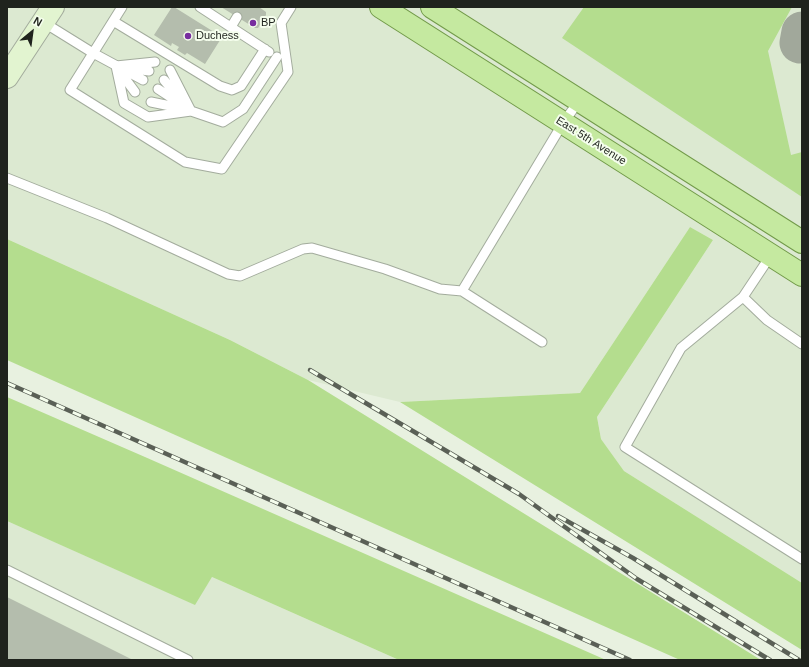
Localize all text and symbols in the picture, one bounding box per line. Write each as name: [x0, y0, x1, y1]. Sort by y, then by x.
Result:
north arrow: [12, 12, 52, 52]
text: N: [31, 14, 44, 29]
place label: BP: [261, 16, 276, 30]
marker: BP: [248, 18, 258, 28]
place label: Duchess: [196, 29, 239, 43]
marker: Duchess: [183, 31, 193, 41]
street label: East 5th Avenue: [553, 114, 629, 168]

